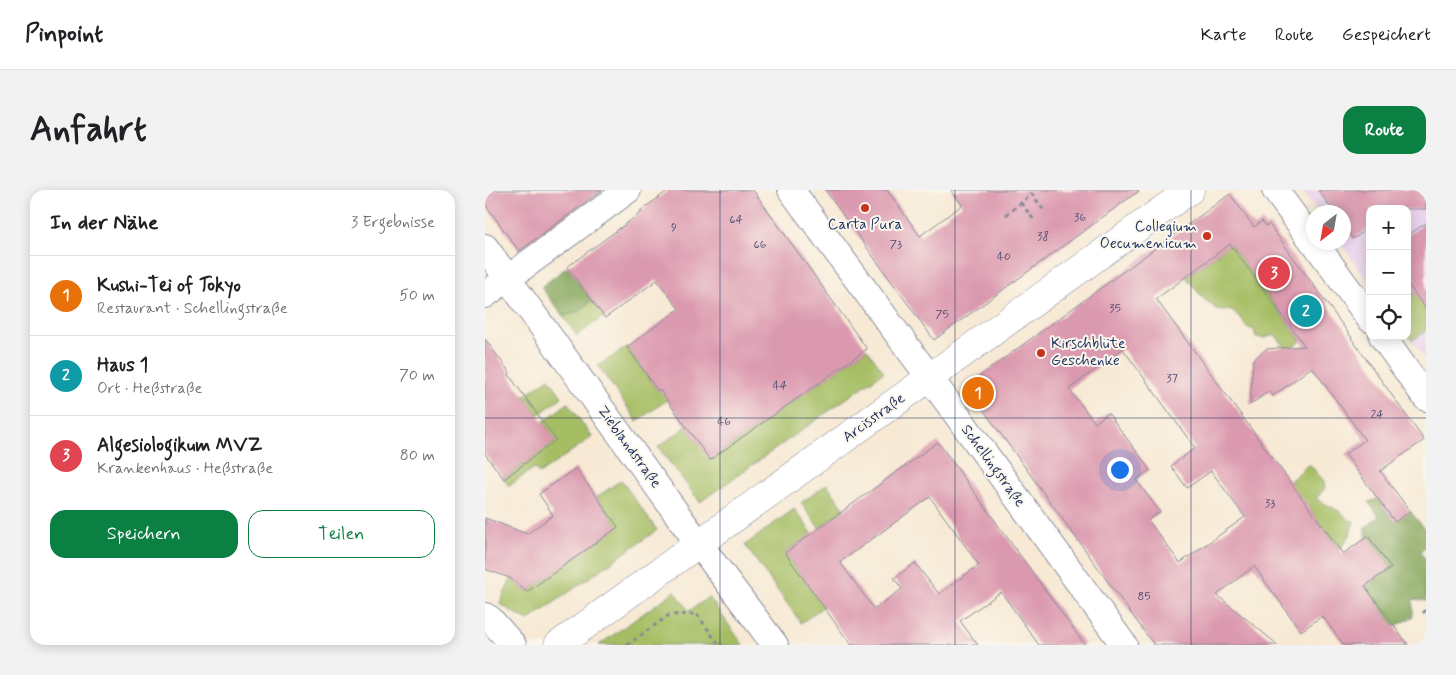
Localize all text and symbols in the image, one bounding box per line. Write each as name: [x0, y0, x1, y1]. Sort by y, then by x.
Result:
text: Pinpoint: [25, 19, 103, 50]
text: Karte: [1201, 23, 1247, 47]
text: Route: [1275, 23, 1314, 47]
text: Gespeichert: [1342, 23, 1431, 47]
button: Route: [1343, 106, 1426, 154]
text: Anfahrt: [30, 107, 147, 153]
marker: Carta Pura: [859, 202, 871, 214]
north arrow: [1306, 205, 1351, 250]
map controls: [1366, 205, 1411, 340]
button: +: [1366, 205, 1411, 250]
text: In der Nähe: [50, 209, 158, 237]
house number: 36: [1074, 210, 1086, 226]
text: 3 Ergebnisse: [351, 212, 435, 233]
house number: 64: [729, 212, 743, 228]
place label: Carta Pura: [828, 215, 902, 235]
place label: Collegium Oecumenicum: [1100, 217, 1197, 254]
house number: 9: [671, 220, 677, 236]
house number: 38: [1037, 229, 1049, 245]
marker: Collegium Oecumenicum: [1201, 230, 1213, 242]
house number: 66: [754, 237, 767, 253]
house number: 73: [890, 237, 902, 253]
house number: 40: [997, 249, 1011, 265]
button: −: [1366, 250, 1411, 295]
pin: 3: [1258, 254, 1290, 292]
text: Kushi-Tei of Tokyo: [97, 273, 241, 298]
text: 1: [62, 285, 70, 306]
text: 50 m: [399, 285, 435, 306]
pin: 2: [1290, 292, 1322, 330]
button: locate: [1366, 295, 1411, 340]
text: Restaurant · Schellingstraße: [97, 298, 288, 319]
house number: 35: [1109, 301, 1121, 317]
house number: 75: [935, 307, 949, 323]
place label: Kirschblüte Geschenke: [1051, 334, 1125, 371]
marker: Kirschblüte Geschenke: [1035, 347, 1047, 359]
text: Haus 1: [97, 353, 148, 378]
text: 2: [62, 365, 70, 386]
text: 70 m: [399, 365, 435, 386]
house number: 37: [1166, 371, 1178, 387]
pin: 1: [962, 374, 994, 412]
text: Ort · Heßstraße: [97, 378, 202, 399]
house number: 44: [773, 378, 787, 394]
street label: Arcisstraße: [839, 389, 909, 447]
street label: Zieblandstraße: [592, 402, 666, 492]
house number: 24: [1370, 407, 1384, 423]
house number: 46: [717, 414, 731, 430]
street label: Schellingstraße: [955, 421, 1030, 512]
text: Algesiologikum MVZ: [97, 433, 262, 458]
text: 3: [62, 445, 70, 466]
text: 80 m: [400, 445, 435, 466]
your location: [1107, 457, 1133, 483]
text: Krankenhaus · Heßstraße: [97, 458, 273, 479]
house number: 33: [1265, 496, 1275, 512]
button: Speichern: [50, 510, 238, 558]
button: Teilen: [248, 510, 435, 558]
house number: 85: [1137, 589, 1151, 605]

